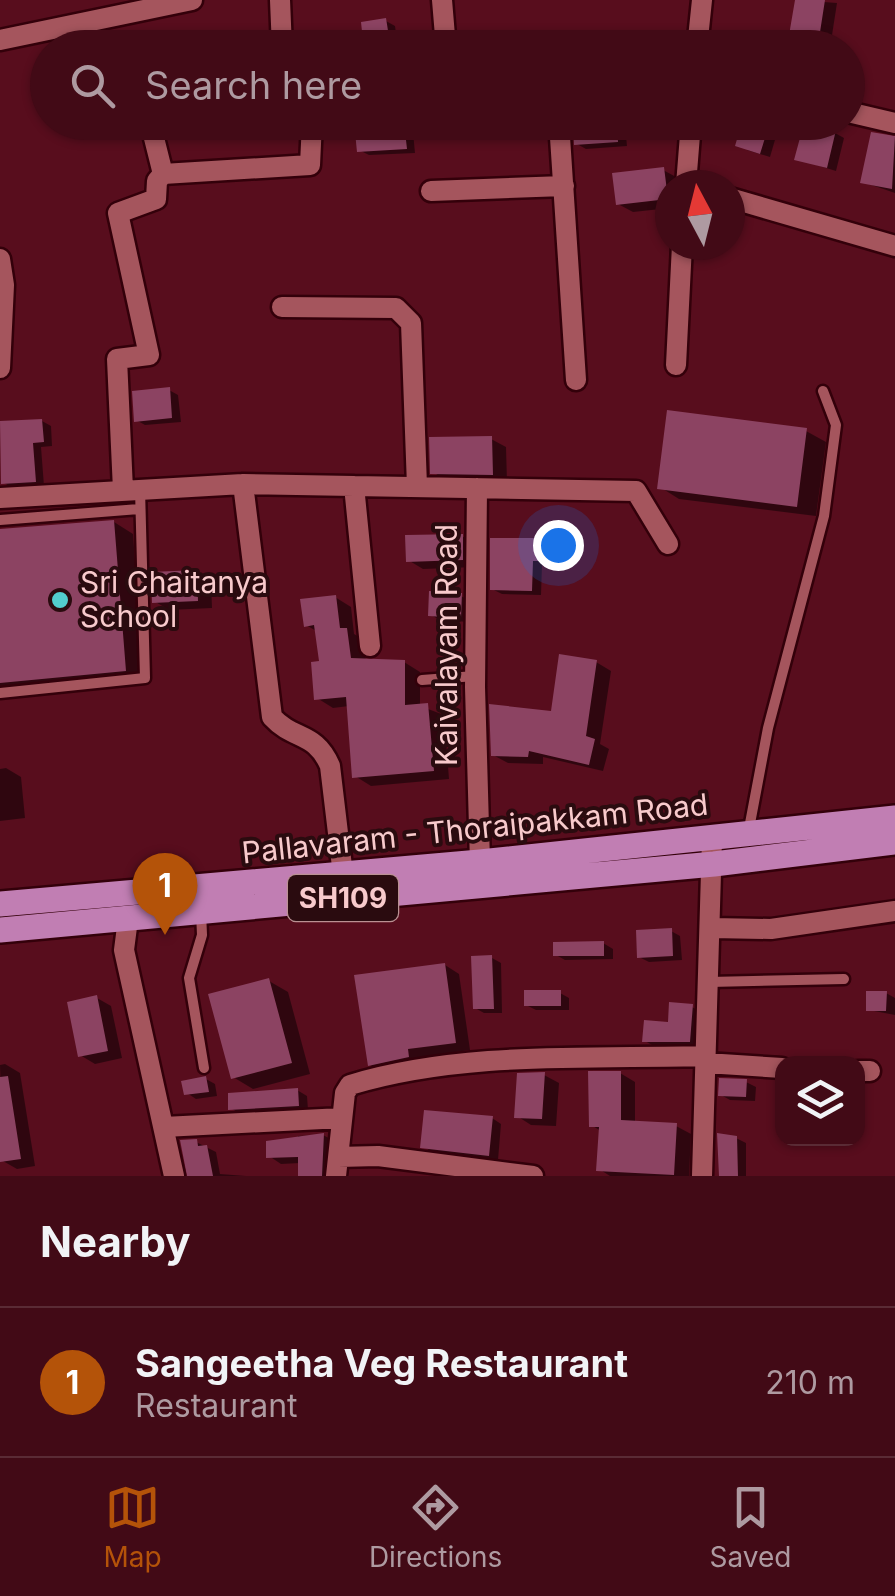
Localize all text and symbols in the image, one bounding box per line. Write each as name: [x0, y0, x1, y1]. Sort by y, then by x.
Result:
search box: [30, 30, 865, 140]
icon: search: [65, 58, 120, 113]
text: Search here: [145, 62, 362, 108]
north arrow: [655, 170, 745, 260]
your location: [533, 520, 584, 571]
street label: Kaivalayam Road: [428, 524, 464, 766]
place label: Sri Chaitanya School: [80, 564, 268, 634]
marker: Sri Chaitanya School: [49, 589, 71, 611]
street label: Pallavaram - Thoraipakkam Road: [240, 786, 710, 870]
pin: 1: [132, 852, 198, 935]
road number: SH109: [288, 875, 398, 921]
map controls: [775, 1056, 865, 1146]
button: layers: [775, 1056, 865, 1146]
text: Nearby: [40, 1216, 191, 1267]
text: Sangeetha Veg Restaurant: [135, 1340, 628, 1386]
text: 1: [66, 1363, 79, 1402]
text: 210 m: [765, 1363, 855, 1402]
text: Restaurant: [135, 1386, 298, 1425]
tab: Map: [104, 1480, 162, 1574]
tab: Directions: [369, 1480, 502, 1574]
tab: Saved: [709, 1480, 791, 1574]

